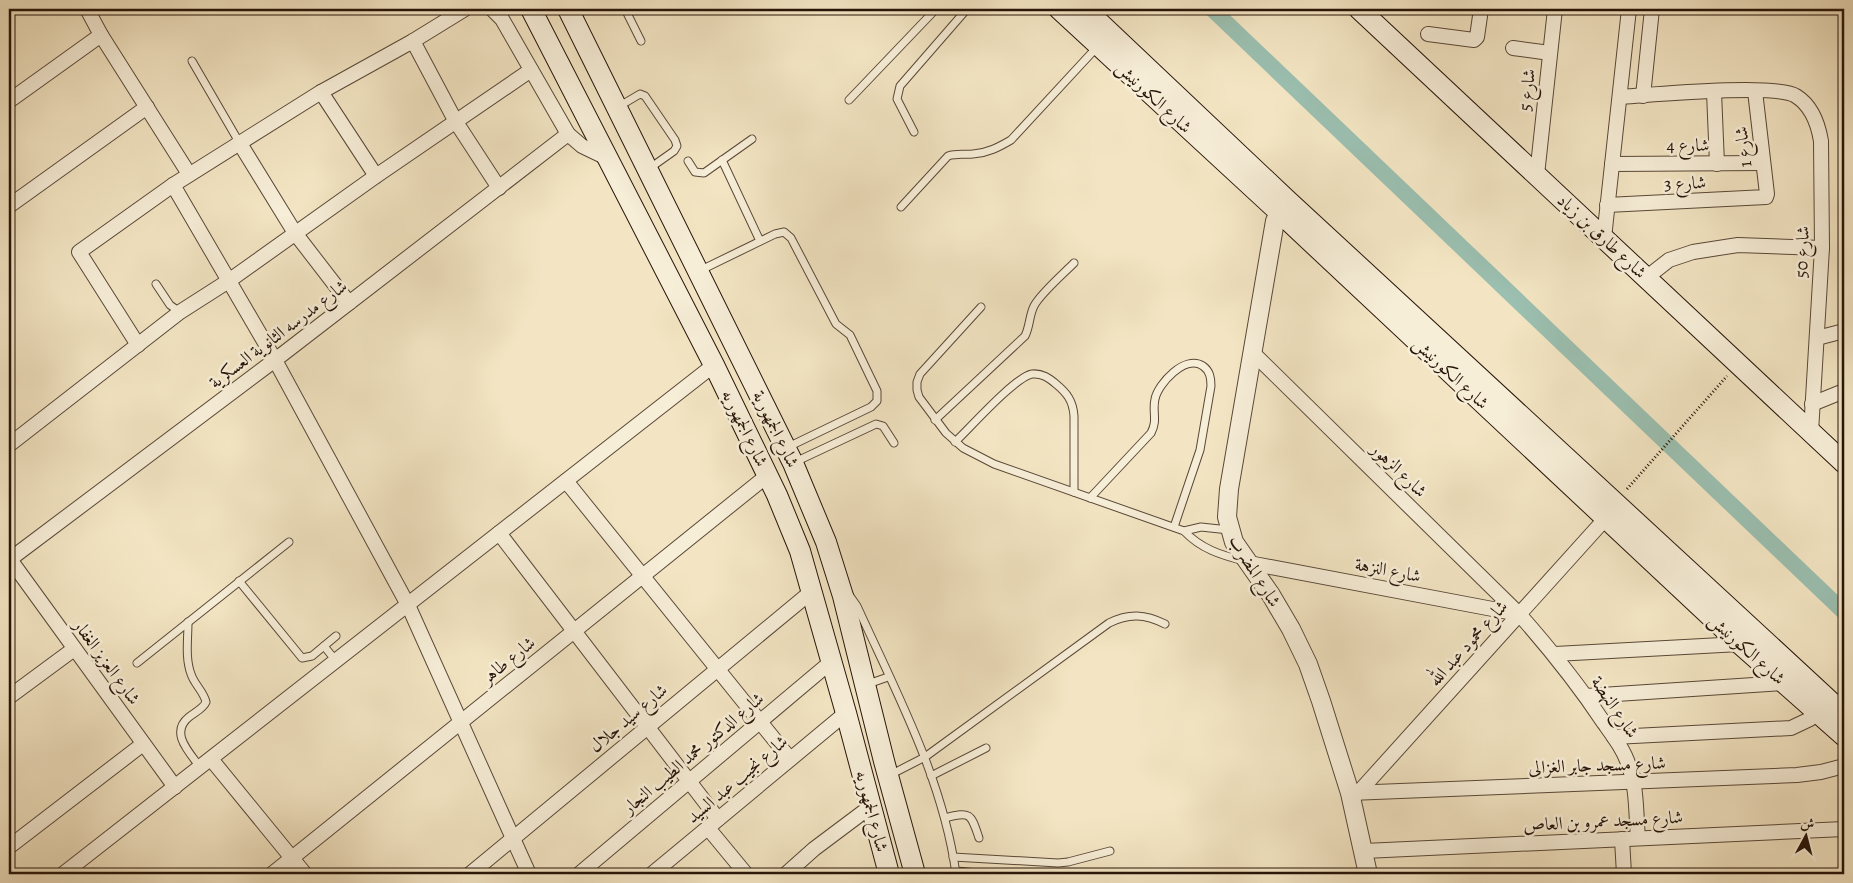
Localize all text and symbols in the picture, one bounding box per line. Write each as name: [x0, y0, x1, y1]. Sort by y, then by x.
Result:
street label: شارع الكورنيش: [1109, 55, 1197, 141]
street label: شارع 5: [1513, 68, 1544, 113]
street label: شارع 1: [1729, 125, 1760, 169]
street label: شارع 4: [1667, 133, 1709, 160]
street label: شارع 3: [1663, 170, 1707, 199]
street label: شارع طارق بن زياد: [1550, 188, 1652, 286]
street label: شارع 50: [1789, 226, 1818, 279]
street label: شارع مدرسه الثانوية العسكرية: [204, 274, 354, 396]
street label: شارع الكورنيش: [1406, 331, 1494, 417]
street label: شارع الجمهوريه: [713, 385, 774, 472]
street label: شارع الجمهورية: [744, 386, 805, 473]
street label: شارع الزهور: [1362, 436, 1432, 505]
street label: شارع المضرب: [1221, 530, 1287, 613]
street label: شارع النزهة: [1352, 552, 1423, 591]
street label: شارع محمود عبد الله: [1421, 593, 1515, 693]
street label: شارع الكورنيش: [1701, 608, 1791, 692]
street label: شارع العزيز الغفار: [64, 613, 146, 711]
street label: شارع طاهر: [474, 631, 542, 693]
street label: شارع النهضة: [1583, 671, 1645, 744]
street label: شارع سيد جلال: [584, 678, 674, 760]
street label: شارع الدكتور محمد الطيب النجار: [616, 687, 771, 823]
street label: شارع نجيب عبد السيد: [681, 730, 795, 831]
street label: شارع مسجد جابر الغزالى: [1528, 751, 1666, 782]
street label: شارع الجمهوريه: [847, 768, 894, 855]
street label: شارع مسجد عمرو بن العاص: [1523, 805, 1684, 840]
north arrow: [1780, 810, 1830, 860]
text: ش: [1799, 813, 1816, 834]

